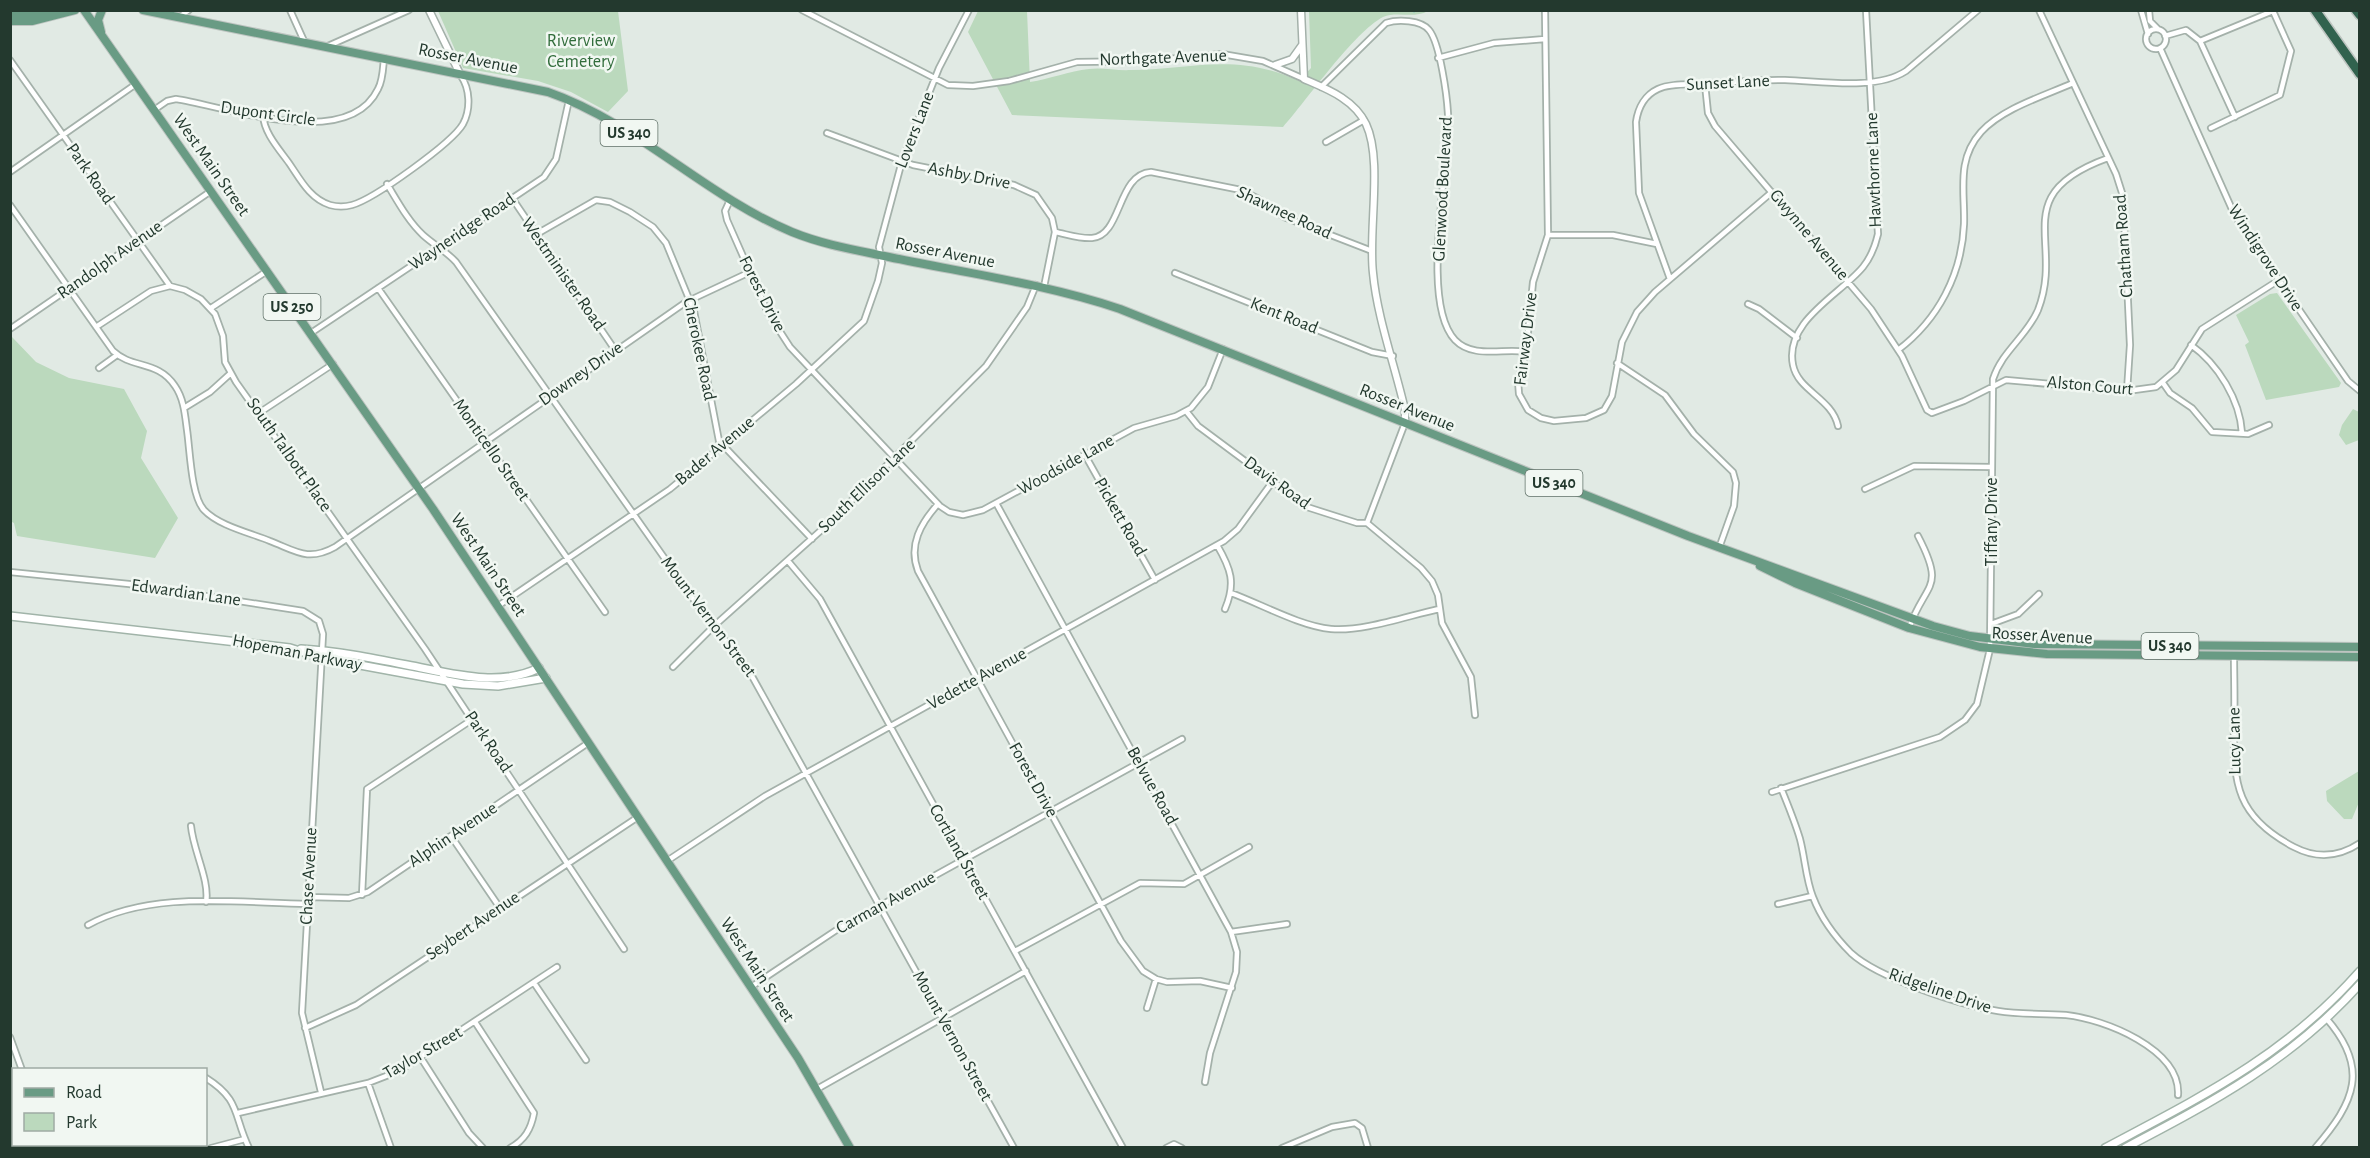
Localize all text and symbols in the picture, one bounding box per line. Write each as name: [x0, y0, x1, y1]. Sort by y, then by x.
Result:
park label: Riverview Cemetery: [547, 32, 615, 71]
street label: Rosser Avenue: [417, 41, 519, 77]
street label: Northgate Avenue: [1099, 47, 1227, 69]
street label: Sunset Lane: [1686, 72, 1770, 94]
street label: Lovers Lane: [892, 89, 938, 171]
street label: Dupont Circle: [219, 98, 317, 130]
street label: West Main Street: [169, 111, 253, 220]
street label: Hawthorne Lane: [1863, 112, 1885, 228]
street label: Glenwood Boulevard: [1430, 116, 1456, 262]
road number: US 340: [600, 120, 658, 146]
street label: Park Road: [63, 140, 117, 208]
street label: Ashby Drive: [926, 159, 1012, 193]
street label: Shawnee Road: [1234, 183, 1334, 243]
street label: Gwynne Avenue: [1766, 186, 1852, 284]
street label: Wayneridge Road: [406, 190, 518, 274]
street label: Chatham Road: [2111, 194, 2137, 298]
street label: Windigrove Drive: [2224, 202, 2306, 314]
street label: Westminister Road: [517, 214, 609, 334]
street label: Randolph Avenue: [54, 217, 166, 303]
street label: Rosser Avenue: [894, 235, 996, 271]
street label: Forest Drive: [735, 253, 789, 335]
street label: Fairway Drive: [1511, 291, 1541, 387]
road number: US 250: [264, 294, 320, 320]
street label: Kent Road: [1247, 294, 1321, 338]
street label: Cherokee Road: [679, 296, 719, 402]
street label: Downey Drive: [536, 339, 626, 409]
street label: Alston Court: [2046, 373, 2134, 399]
street label: Rosser Avenue: [1357, 381, 1457, 435]
street label: South Talbott Place: [243, 395, 335, 515]
street label: Monticello Street: [449, 396, 533, 505]
street label: Bader Avenue: [672, 413, 758, 489]
street label: Woodside Lane: [1015, 431, 1117, 499]
street label: South Ellison Lane: [815, 435, 919, 537]
street label: Davis Road: [1241, 453, 1313, 513]
road number: US 340: [1526, 470, 1582, 496]
street label: Pickett Road: [1090, 475, 1150, 559]
street label: Tiffany Drive: [1983, 477, 2001, 567]
street label: West Main Street: [447, 510, 529, 620]
street label: Mount Vernon Street: [657, 553, 759, 681]
street label: Edwardian Lane: [130, 576, 242, 610]
street label: Rosser Avenue: [1991, 624, 2093, 648]
street label: Hopeman Parkway: [231, 632, 364, 674]
road number: US 340: [2142, 633, 2198, 659]
street label: Vedette Avenue: [924, 644, 1030, 714]
street label: Lucy Lane: [2225, 707, 2245, 775]
street label: Park Road: [461, 708, 515, 776]
street label: Forest Drive: [1005, 739, 1061, 821]
street label: Belvue Road: [1123, 744, 1181, 828]
street label: Alphin Avenue: [405, 799, 501, 871]
street label: Cortland Street: [925, 801, 993, 903]
street label: Chase Avenue: [297, 827, 321, 925]
street label: Carman Avenue: [833, 868, 939, 938]
street label: Seybert Avenue: [423, 888, 523, 964]
street label: West Main Street: [717, 915, 797, 1026]
street label: Ridgeline Drive: [1886, 965, 1994, 1017]
street label: Mount Vernon Street: [909, 968, 995, 1104]
street label: Taylor Street: [381, 1023, 466, 1083]
legend: [12, 1068, 207, 1146]
text: Road: [66, 1084, 102, 1102]
text: Park: [66, 1114, 98, 1132]

